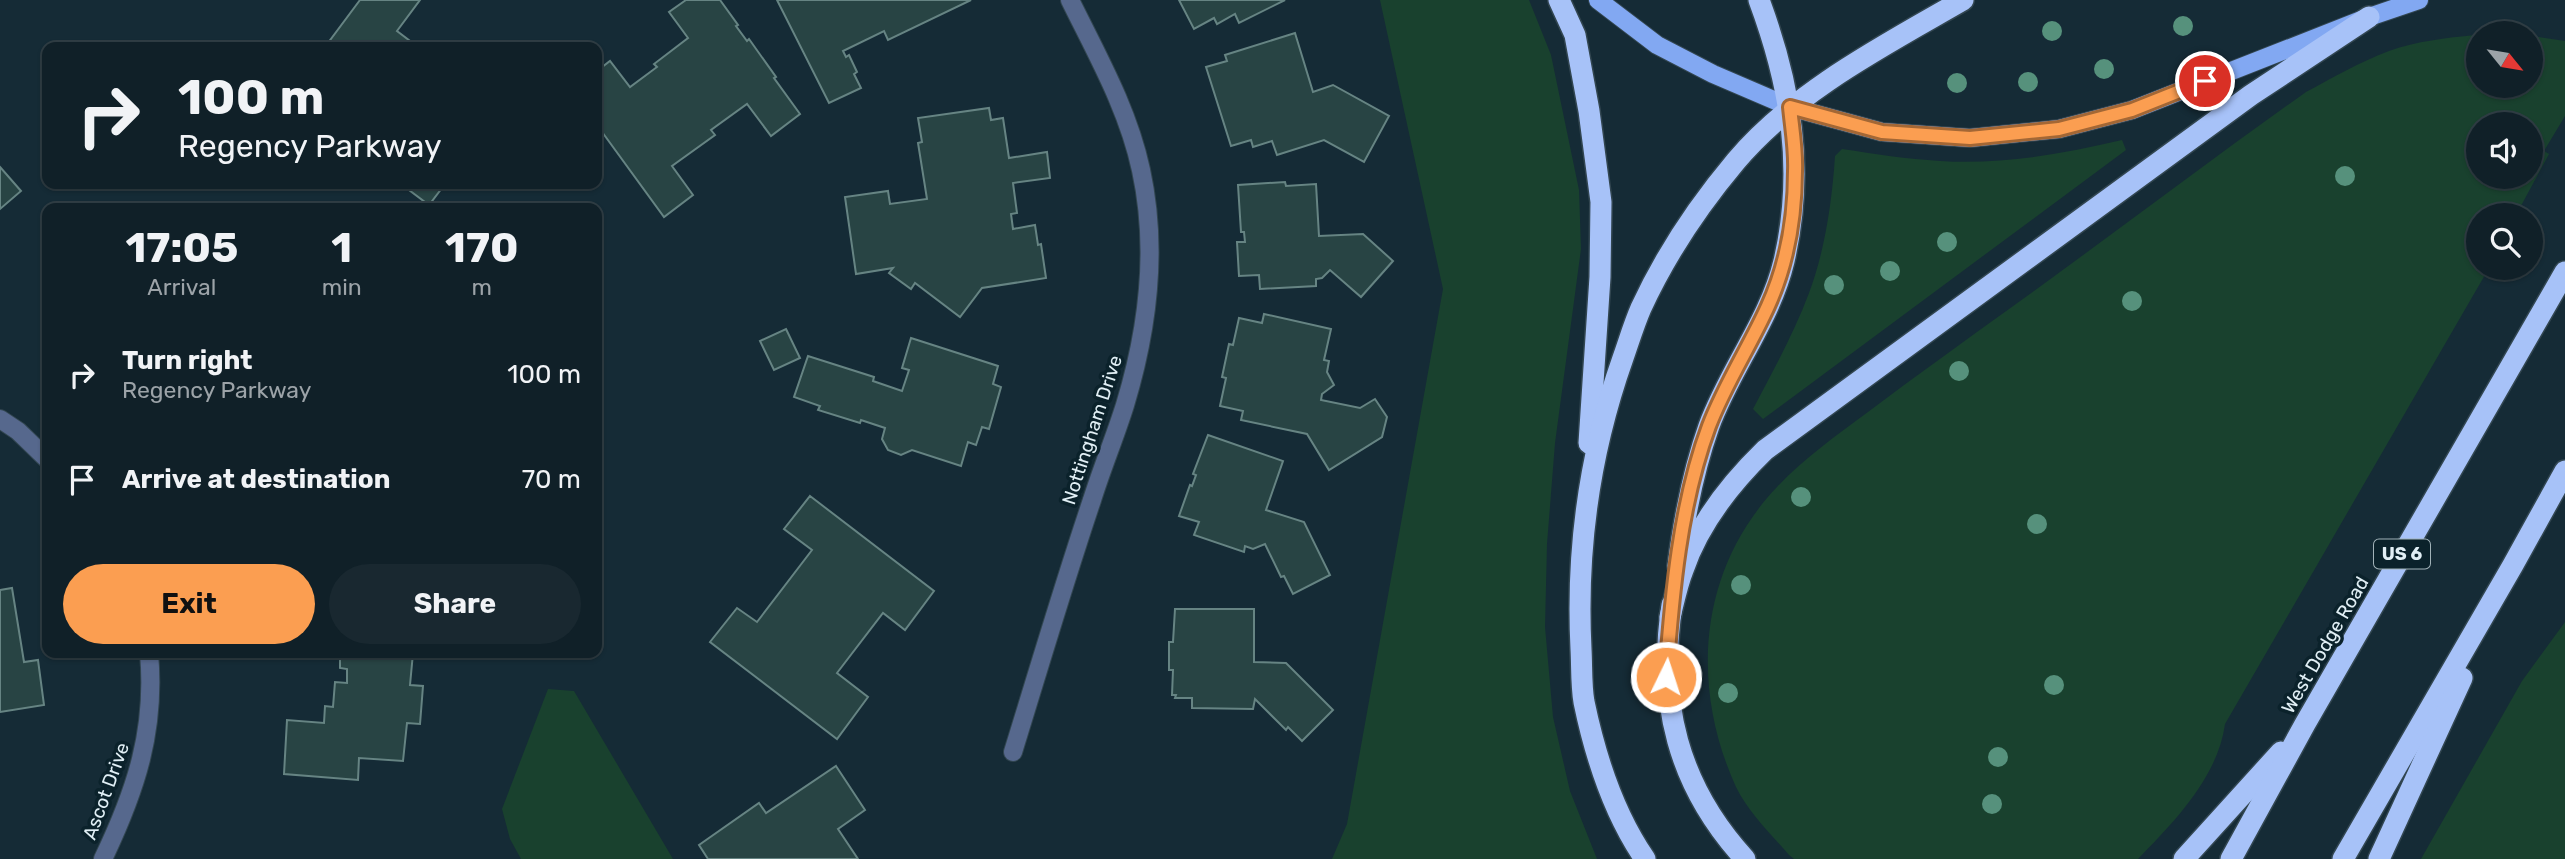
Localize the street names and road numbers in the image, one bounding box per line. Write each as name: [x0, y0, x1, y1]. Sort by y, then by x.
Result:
street label: Nottingham Drive: [1057, 352, 1127, 508]
road number: US 6: [2374, 540, 2430, 568]
street label: West Dodge Road: [2276, 572, 2374, 718]
street label: Ascot Drive: [78, 739, 134, 843]

